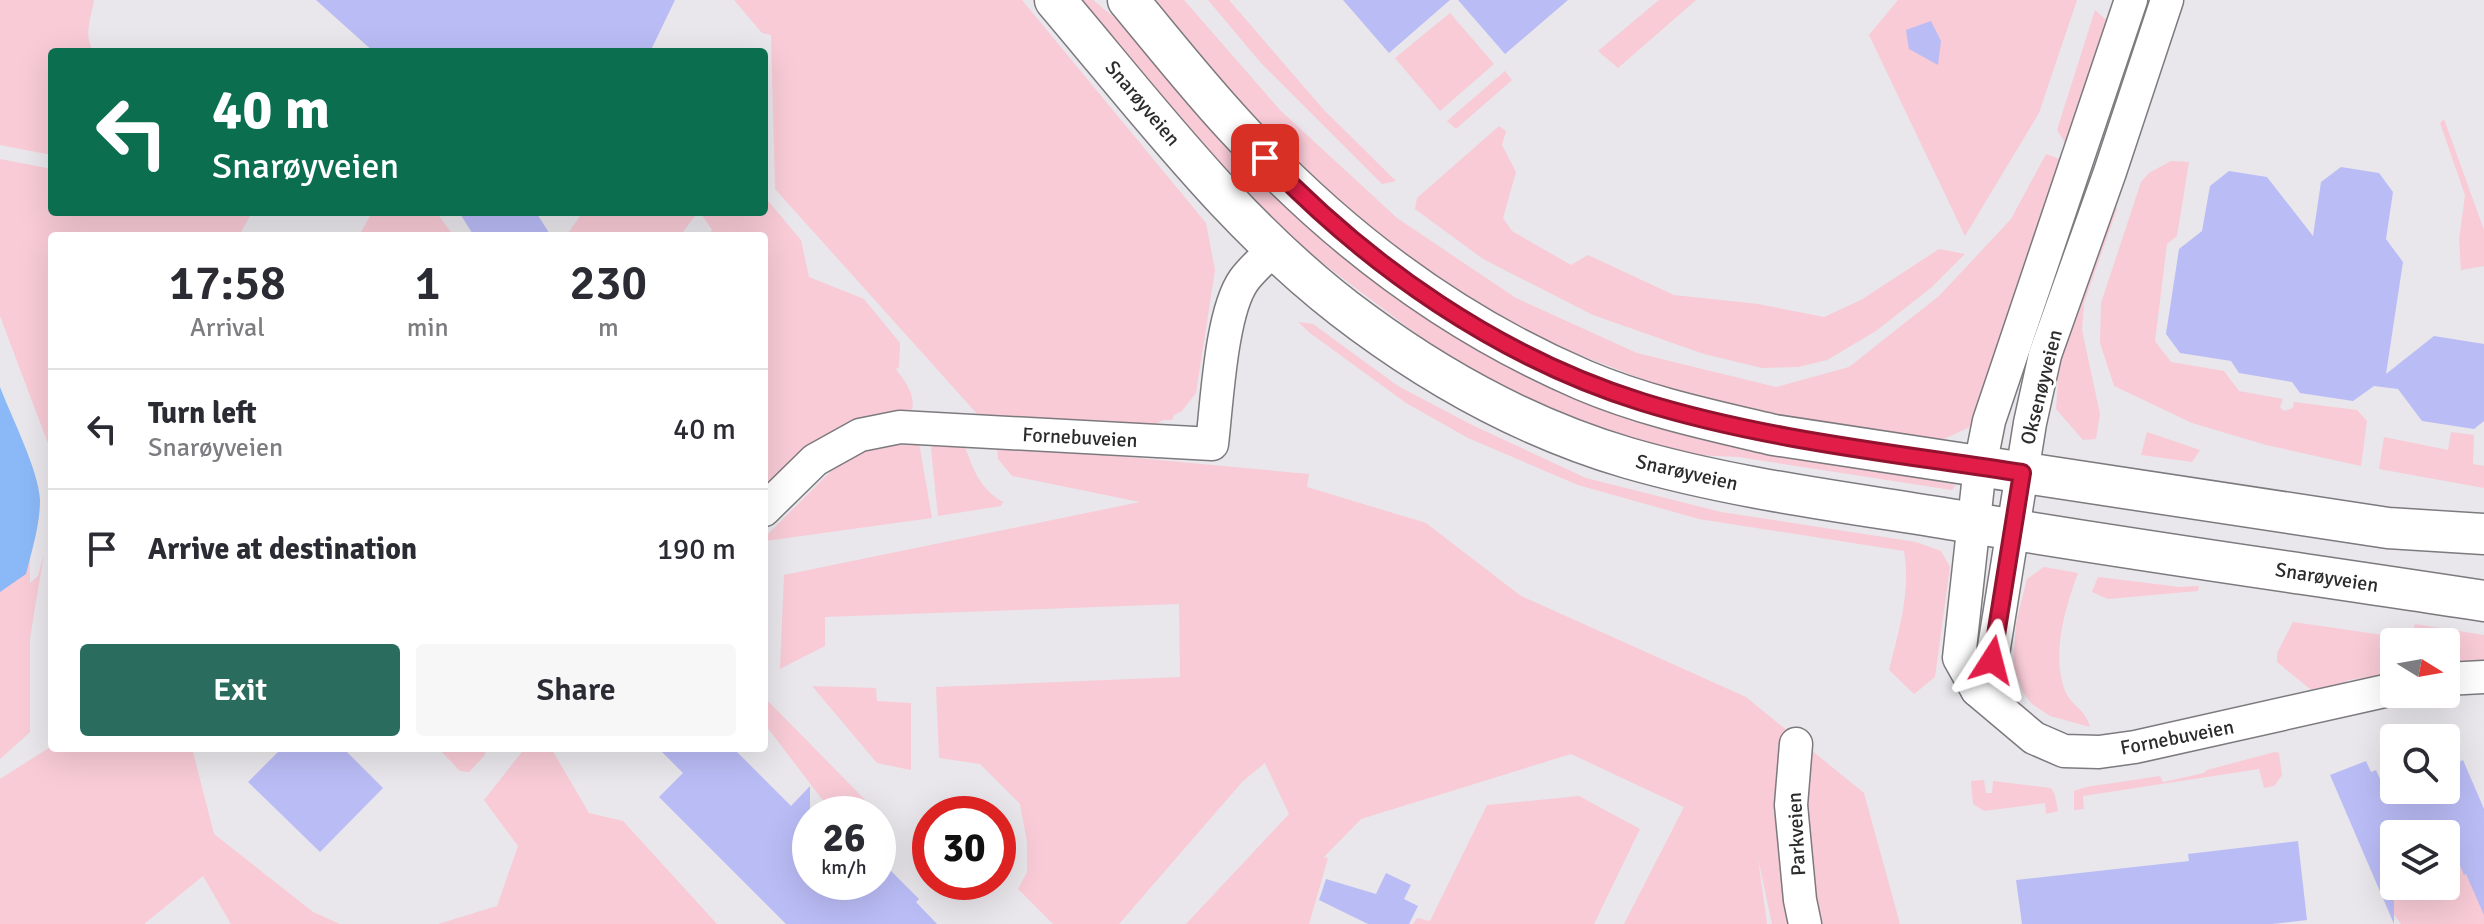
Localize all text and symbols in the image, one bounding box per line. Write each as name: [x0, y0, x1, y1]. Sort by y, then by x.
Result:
street label: Snarøyveien: [1100, 55, 1186, 151]
text: 40 m: [212, 75, 330, 144]
icon: left: [80, 80, 184, 184]
pin: [1231, 124, 1299, 192]
icon: arrive: [1243, 136, 1287, 180]
text: Snarøyveien: [212, 144, 399, 189]
text: 17:58: [169, 254, 286, 313]
text: 1: [415, 254, 441, 313]
text: 230: [569, 254, 647, 313]
text: Arrival: [190, 312, 265, 344]
text: min: [407, 312, 449, 344]
text: m: [598, 312, 619, 344]
street label: Oksenøyveien: [2015, 327, 2068, 447]
text: Turn left: [148, 395, 257, 432]
icon: left: [80, 407, 124, 451]
text: 40 m: [673, 411, 736, 448]
street label: Fornebuveien: [1022, 422, 1138, 453]
text: Snarøyveien: [148, 432, 283, 464]
street label: Snarøyveien: [1633, 449, 1740, 496]
icon: arrive: [80, 527, 124, 571]
text: Arrive at destination: [148, 531, 417, 568]
text: 190 m: [657, 531, 736, 568]
street label: Snarøyveien: [2274, 557, 2380, 598]
position arrow: [1950, 618, 2034, 702]
north arrow: [2380, 628, 2460, 708]
map controls: [2380, 628, 2460, 900]
button: Exit: [80, 644, 400, 736]
button: Share: [416, 644, 736, 736]
street label: Fornebuveien: [2118, 714, 2236, 761]
button: search: [2380, 724, 2460, 804]
street label: Parkveien: [1782, 792, 1811, 876]
speed limit sign: 30: [912, 796, 1016, 900]
text: 26: [822, 813, 866, 863]
button: layers: [2380, 820, 2460, 900]
text: km/h: [821, 855, 867, 880]

